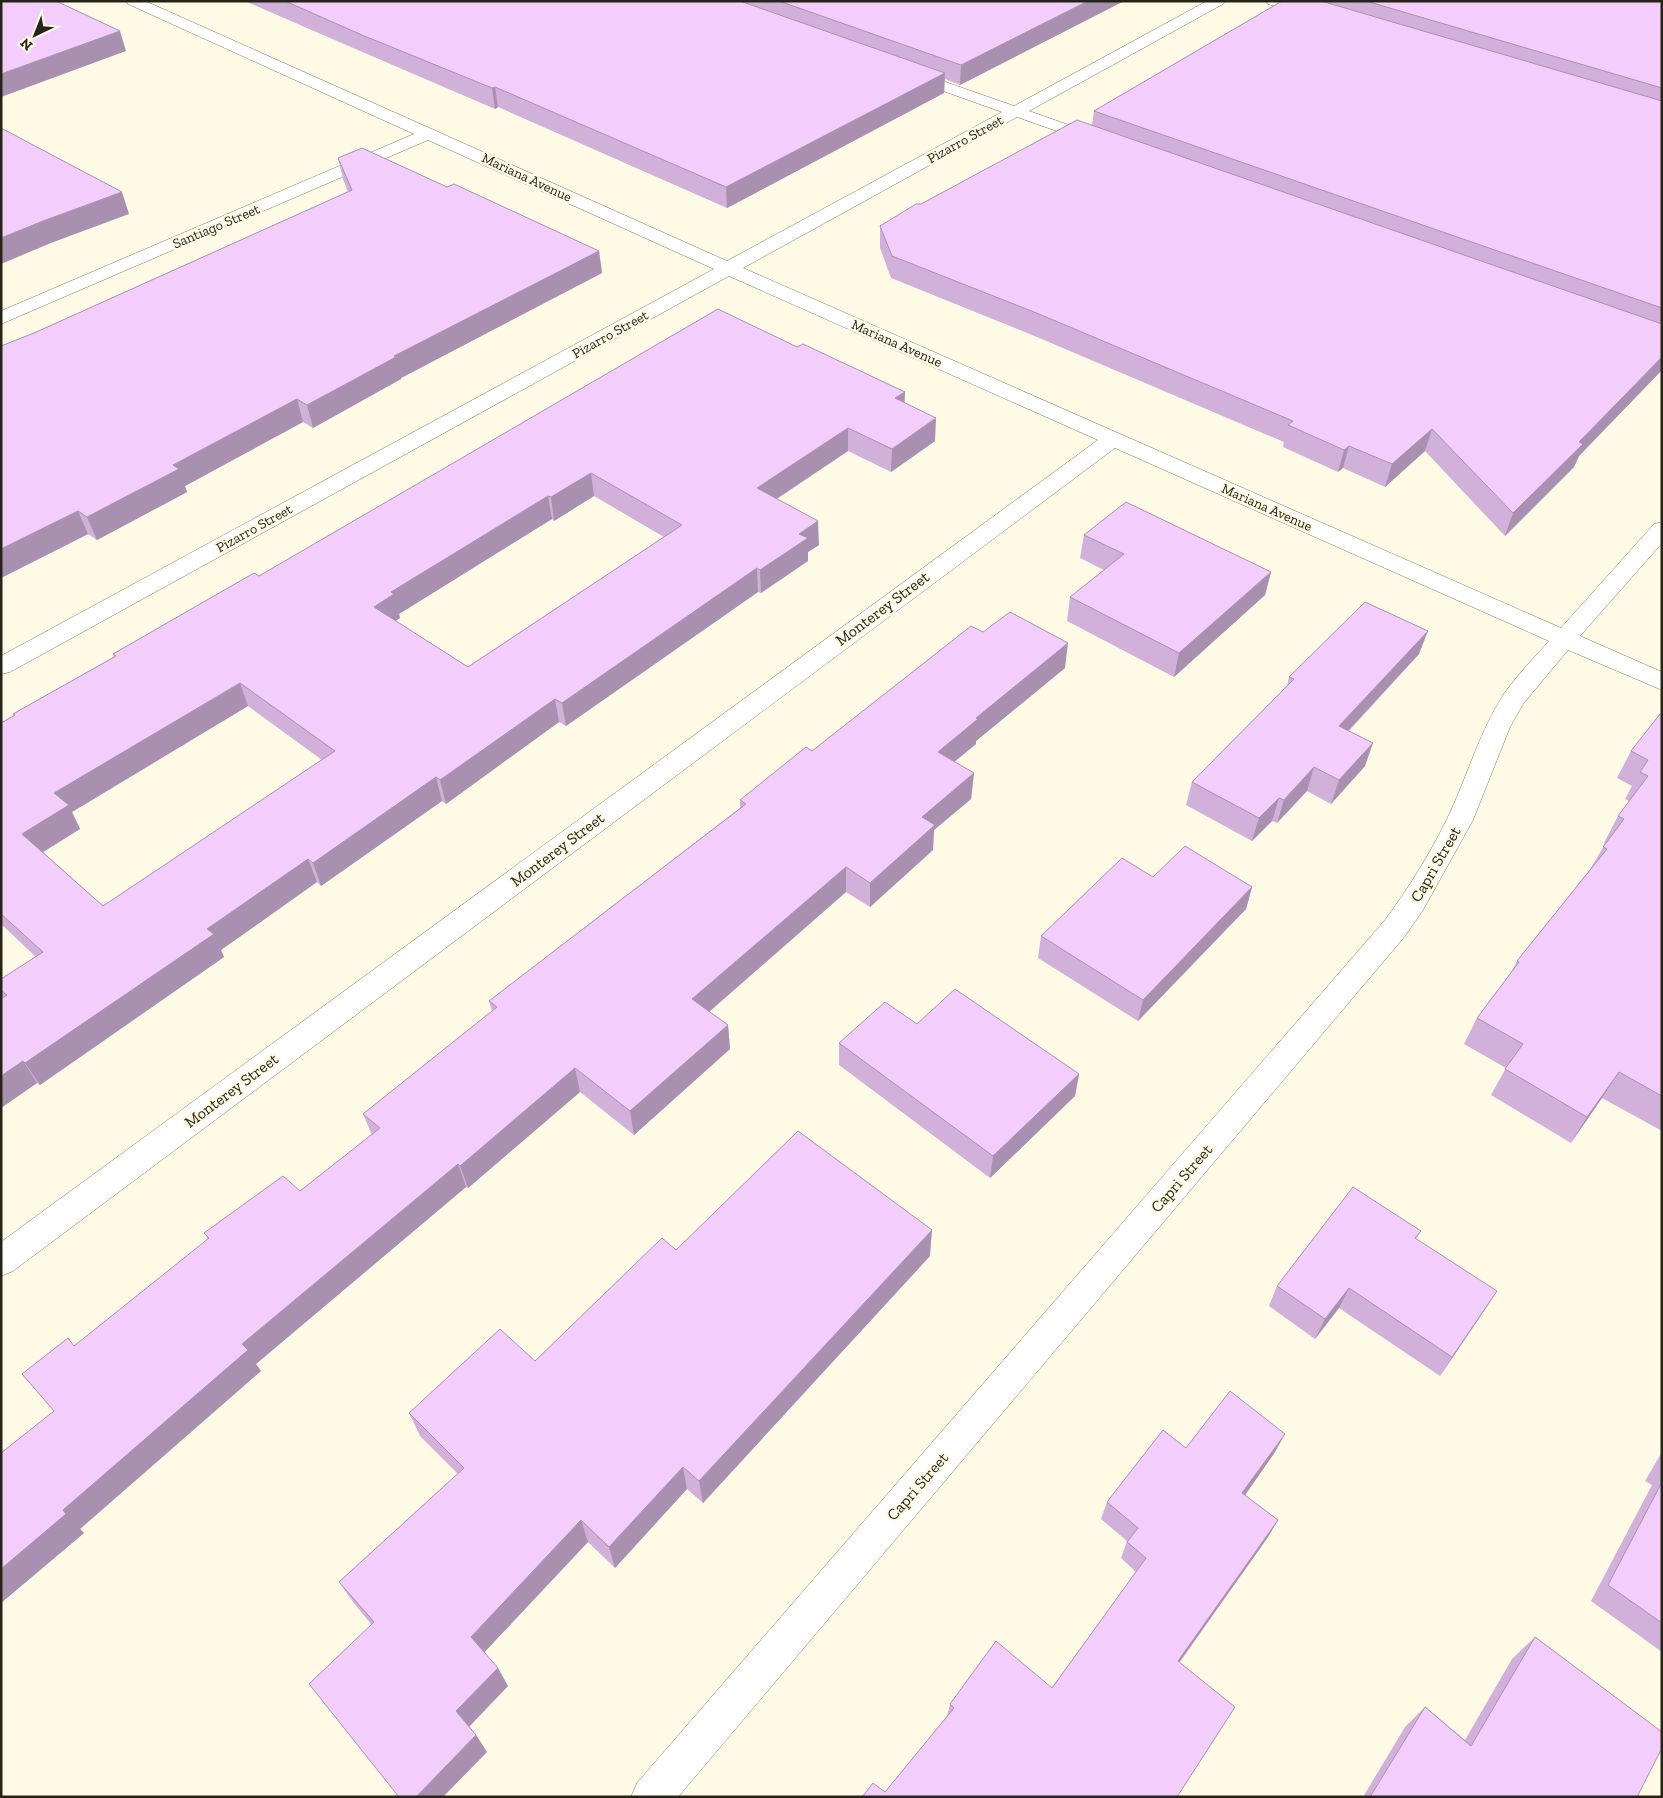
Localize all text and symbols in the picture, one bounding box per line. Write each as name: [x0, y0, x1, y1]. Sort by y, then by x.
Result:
north arrow: [10, 10, 60, 60]
text: N: [17, 34, 36, 54]
street label: Pizarro Street: [924, 111, 1007, 167]
street label: Mariana Avenue: [479, 149, 575, 206]
street label: Santiago Street: [170, 200, 263, 252]
street label: Pizarro Street: [569, 306, 652, 362]
street label: Mariana Avenue: [849, 316, 945, 371]
street label: Mariana Avenue: [1219, 480, 1315, 535]
street label: Pizarro Street: [213, 500, 296, 556]
street label: Monterey Street: [832, 567, 933, 650]
street label: Monterey Street: [507, 808, 608, 891]
street label: Capri Street: [1406, 823, 1465, 905]
street label: Monterey Street: [181, 1049, 282, 1132]
street label: Capri Street: [1147, 1140, 1216, 1216]
street label: Capri Street: [883, 1448, 952, 1524]

